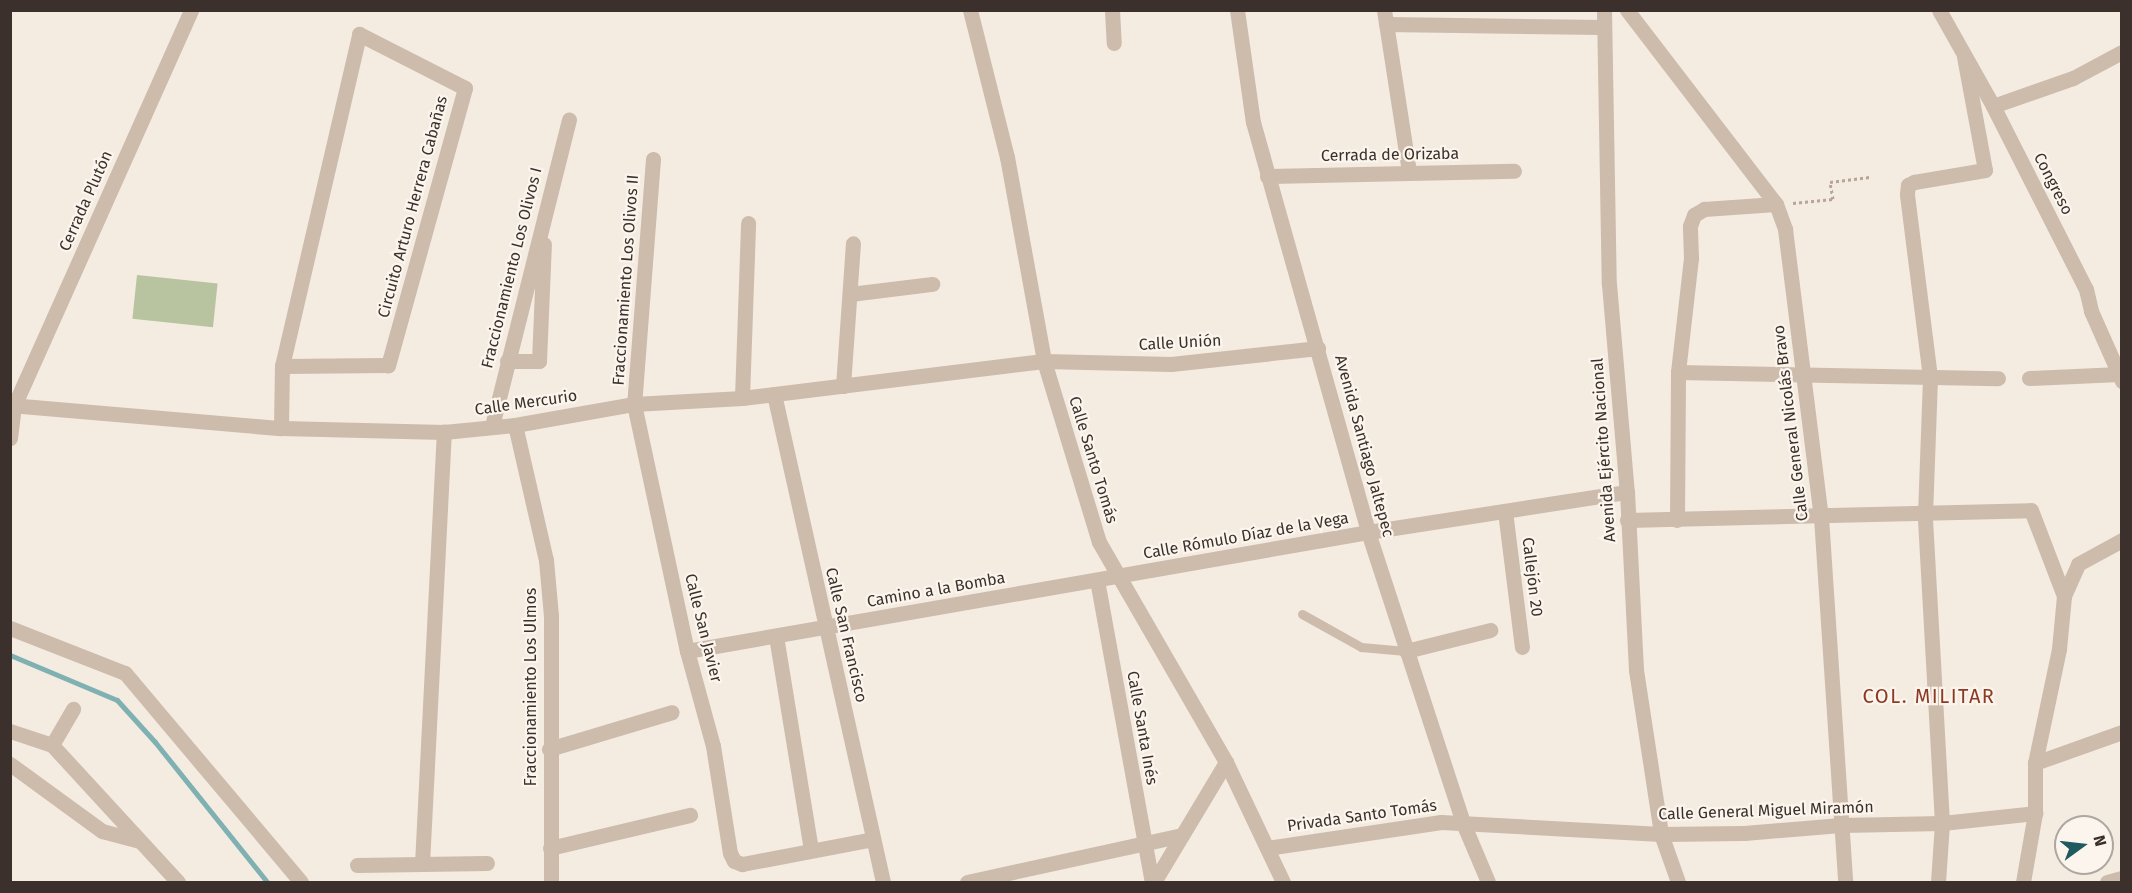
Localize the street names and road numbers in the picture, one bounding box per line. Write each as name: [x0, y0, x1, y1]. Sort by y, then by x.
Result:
street label: Circuito Arturo Herrera Cabañas: [374, 94, 452, 320]
street label: Cerrada de Orizaba: [1321, 144, 1459, 166]
street label: Cerrada Plutón: [55, 148, 117, 254]
street label: Congreso: [2029, 150, 2077, 218]
street label: Fraccionamiento Los Olivos I: [478, 166, 546, 370]
street label: Fraccionamiento Los Olivos II: [609, 174, 643, 386]
street label: Calle General Nicolás Bravo: [1769, 324, 1813, 522]
street label: Calle Unión: [1138, 331, 1222, 355]
street label: Avenida Santiago Jaltepec: [1330, 353, 1398, 539]
street label: Avenida Ejército Nacional: [1588, 357, 1620, 543]
street label: Calle Mercurio: [474, 386, 578, 420]
street label: Calle Santo Tomás: [1065, 394, 1121, 526]
street label: Calle Rómulo Díaz de la Vega: [1142, 508, 1350, 564]
street label: Callejón 20: [1518, 536, 1546, 618]
street label: Calle San Francisco: [821, 566, 871, 704]
street label: Camino a la Bomba: [865, 568, 1007, 612]
street label: Calle San Javier: [680, 572, 726, 684]
street label: Fraccionamiento Los Ulmos: [521, 588, 541, 786]
street label: Calle Santa Inés: [1123, 670, 1161, 786]
street label: Privada Santo Tomás: [1286, 796, 1438, 836]
street label: Calle General Miguel Miramón: [1658, 798, 1874, 824]

